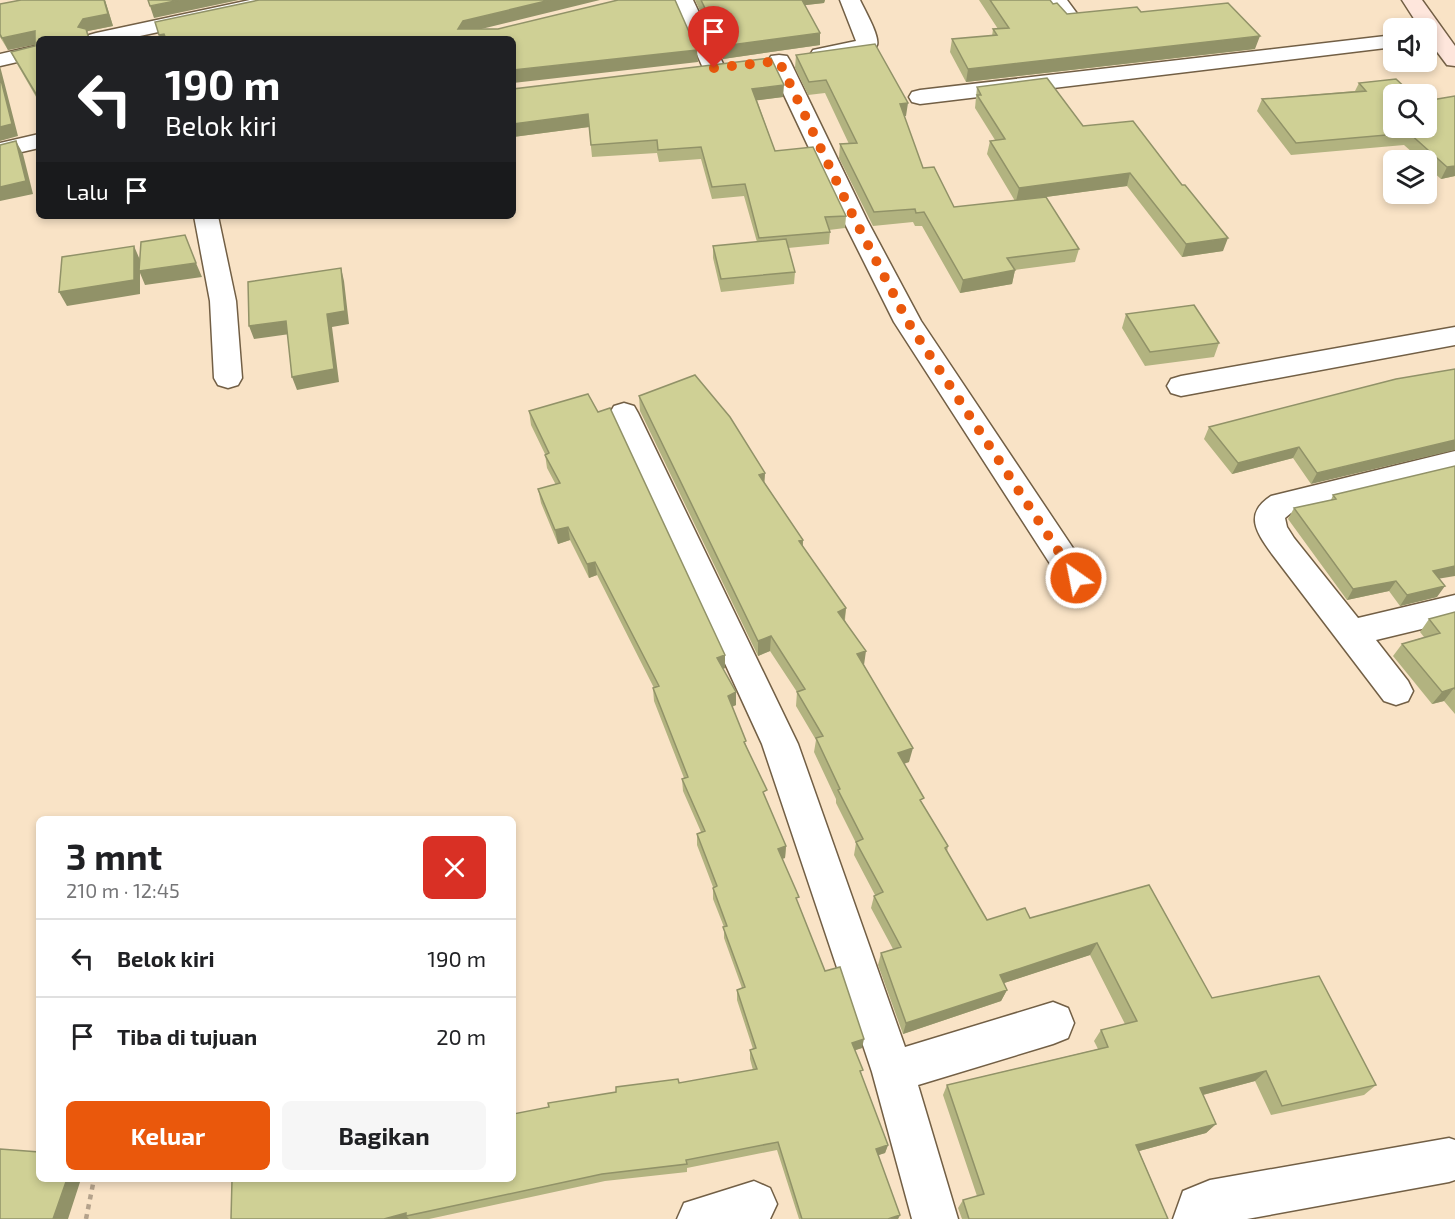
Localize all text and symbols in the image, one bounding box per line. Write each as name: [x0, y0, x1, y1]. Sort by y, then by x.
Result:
pin: [688, 6, 739, 68]
icon: arrive: [697, 15, 730, 48]
map controls: [1383, 18, 1437, 204]
button: sound: [1383, 18, 1437, 72]
text: 190 m: [165, 58, 281, 108]
icon: left: [66, 60, 144, 138]
button: search: [1383, 84, 1437, 138]
text: Belok kiri: [165, 109, 277, 141]
button: layers: [1383, 150, 1437, 204]
icon: arrive: [120, 174, 153, 207]
text: Lalu: [66, 178, 108, 204]
position arrow: [1044, 546, 1108, 610]
text: 3 mnt: [66, 834, 162, 877]
button: close: [423, 836, 486, 899]
text: 210 m · 12:45: [66, 878, 180, 902]
icon: left: [66, 942, 99, 975]
text: Belok kiri: [117, 945, 214, 971]
text: 190 m: [427, 945, 486, 971]
icon: arrive: [66, 1020, 99, 1053]
text: Tiba di tujuan: [117, 1023, 257, 1049]
text: 20 m: [436, 1023, 486, 1049]
button: Keluar: [66, 1101, 270, 1170]
button: Bagikan: [282, 1101, 486, 1170]

